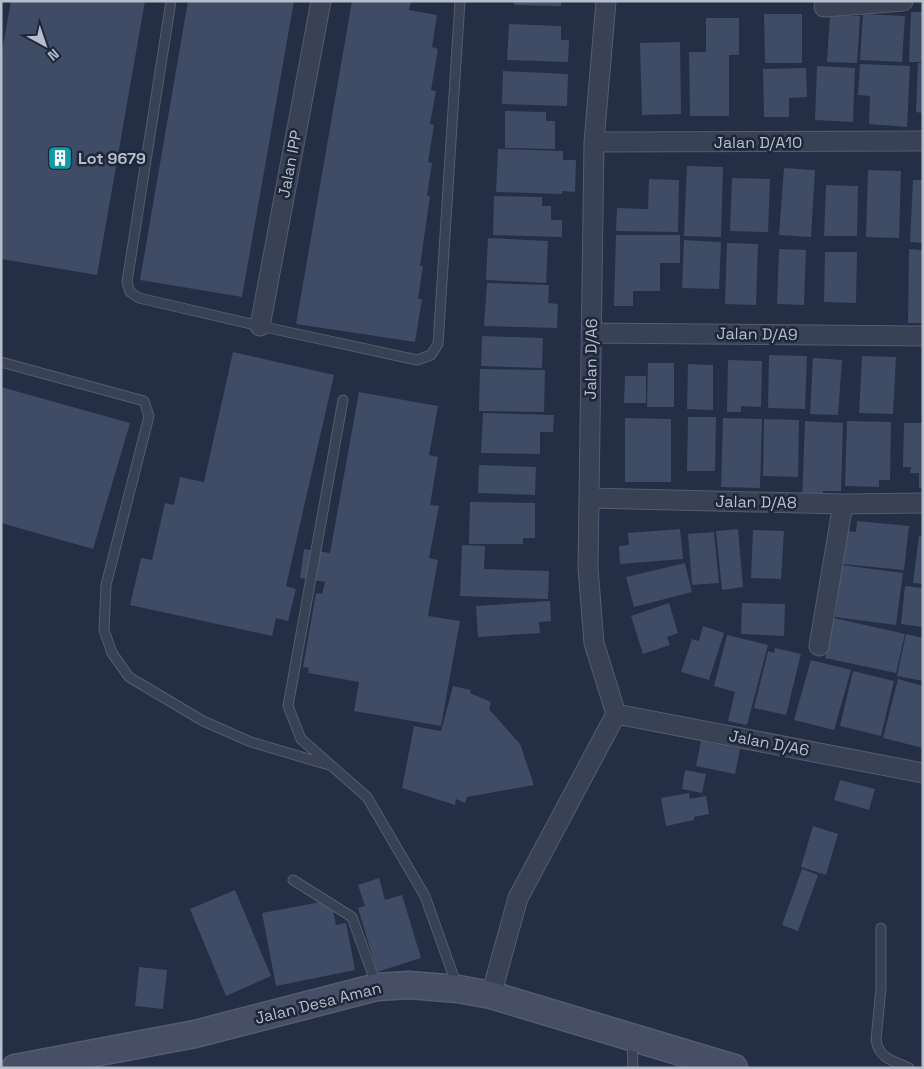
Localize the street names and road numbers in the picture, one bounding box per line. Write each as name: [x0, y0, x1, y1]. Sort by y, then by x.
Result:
street label: Jalan IPP: [273, 128, 307, 200]
street label: Jalan D/A10: [714, 132, 802, 153]
street label: Jalan D/A6: [580, 318, 602, 400]
street label: Jalan D/A9: [716, 323, 798, 345]
street label: Jalan D/A8: [715, 491, 797, 513]
street label: Jalan D/A6: [727, 725, 811, 761]
street label: Jalan Desa Aman: [253, 977, 383, 1029]

